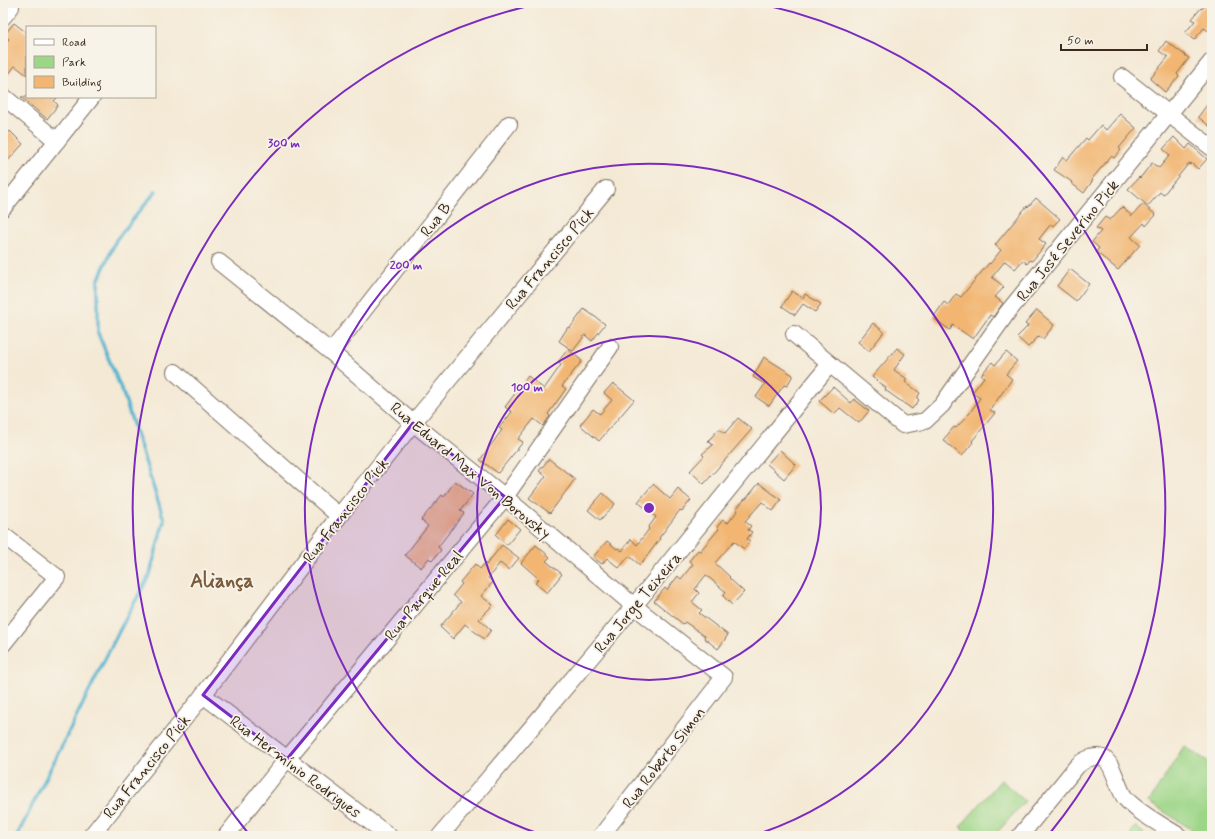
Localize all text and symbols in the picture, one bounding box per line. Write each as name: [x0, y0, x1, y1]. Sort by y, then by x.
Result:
legend: [26, 26, 156, 98]
scale bar: [1061, 26, 1147, 52]
text: 50 m: [1067, 33, 1094, 49]
text: Road: [62, 35, 86, 51]
text: Park: [62, 55, 86, 71]
text: Building: [62, 75, 102, 92]
text: 300 m: [268, 136, 301, 152]
street label: Rua José Severino Pick: [1012, 176, 1124, 306]
street label: Rua B: [416, 198, 456, 242]
street label: Rua Francisco Pick: [501, 203, 599, 315]
text: 200 m: [390, 258, 423, 274]
text: 100 m: [511, 380, 544, 396]
street label: Rua Eduard Max Von Borovsky: [385, 398, 555, 545]
street label: Rua Francisco Pick: [299, 454, 394, 568]
centre of rings: [642, 501, 656, 515]
street label: Rua Parque Real: [380, 546, 468, 646]
street label: Rua Jorge Teixeira: [590, 548, 687, 658]
district label: Aliança: [190, 568, 254, 595]
street label: Rua Roberto Simon: [618, 703, 711, 813]
street label: Rua Francisco Pick: [99, 711, 196, 823]
street label: Rua Hermínio Rodrigues: [225, 711, 365, 823]

